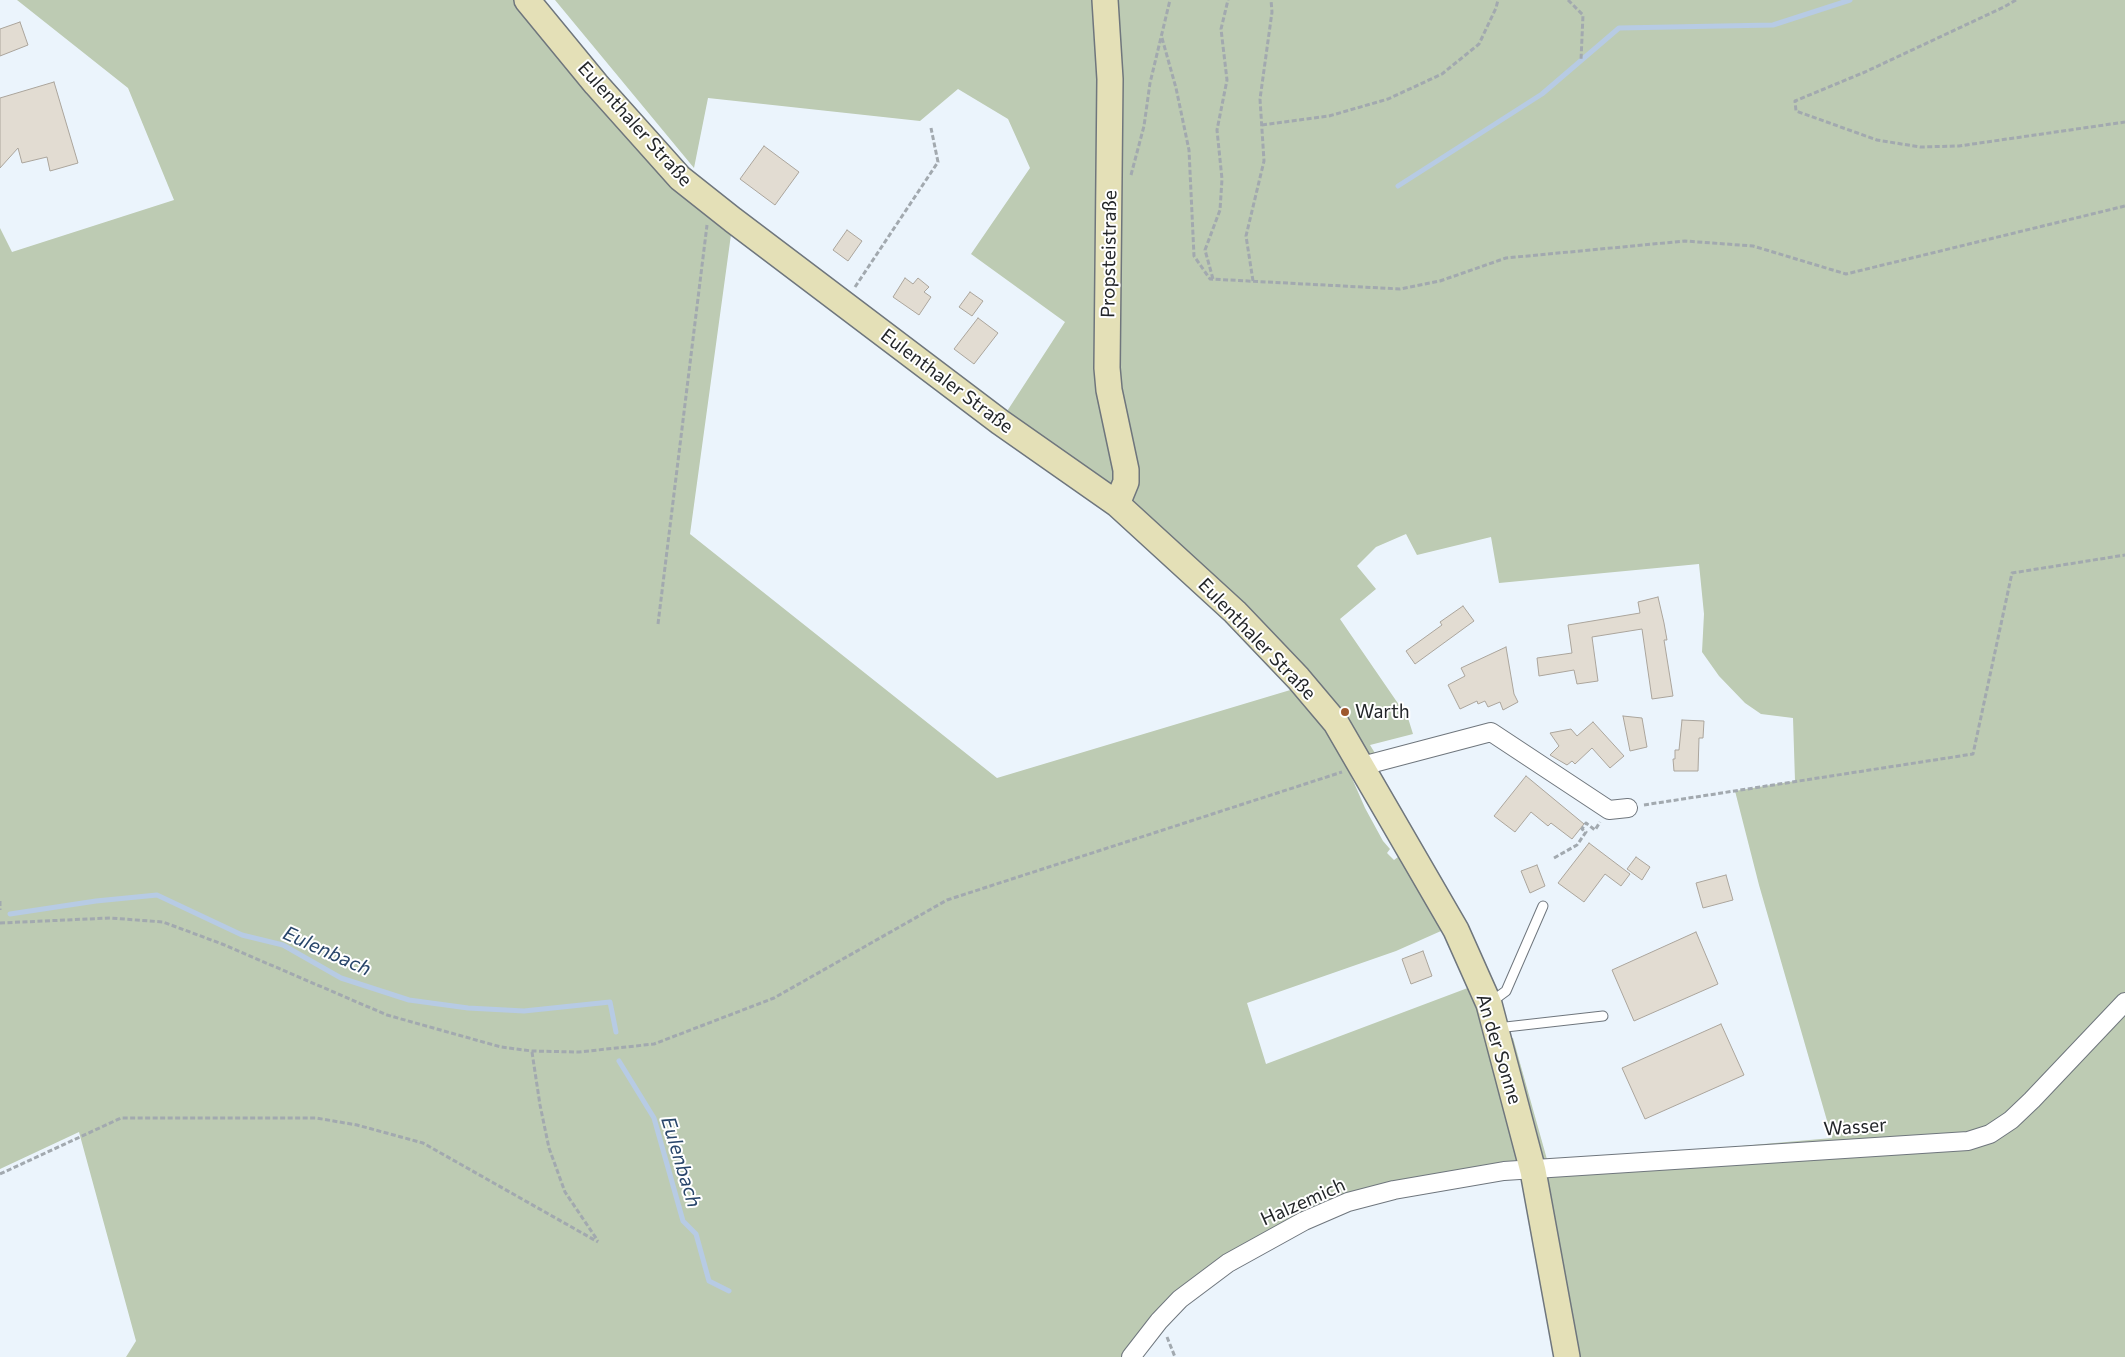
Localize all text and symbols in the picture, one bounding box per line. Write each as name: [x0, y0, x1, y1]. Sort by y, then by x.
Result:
street label: Eulenthaler Straße: [573, 57, 697, 191]
street label: Propsteistraße: [1096, 190, 1122, 318]
street label: Eulenthaler Straße: [876, 324, 1018, 438]
street label: Eulenthaler Straße: [1193, 574, 1321, 704]
place label: Warth: [1355, 701, 1410, 723]
marker: Warth: [1339, 706, 1351, 718]
water label: Eulenbach: [279, 921, 375, 981]
street label: An der Sonne: [1471, 991, 1527, 1107]
street label: Wasser: [1823, 1113, 1887, 1141]
water label: Eulenbach: [656, 1114, 706, 1210]
street label: Halzemich: [1257, 1173, 1349, 1231]

